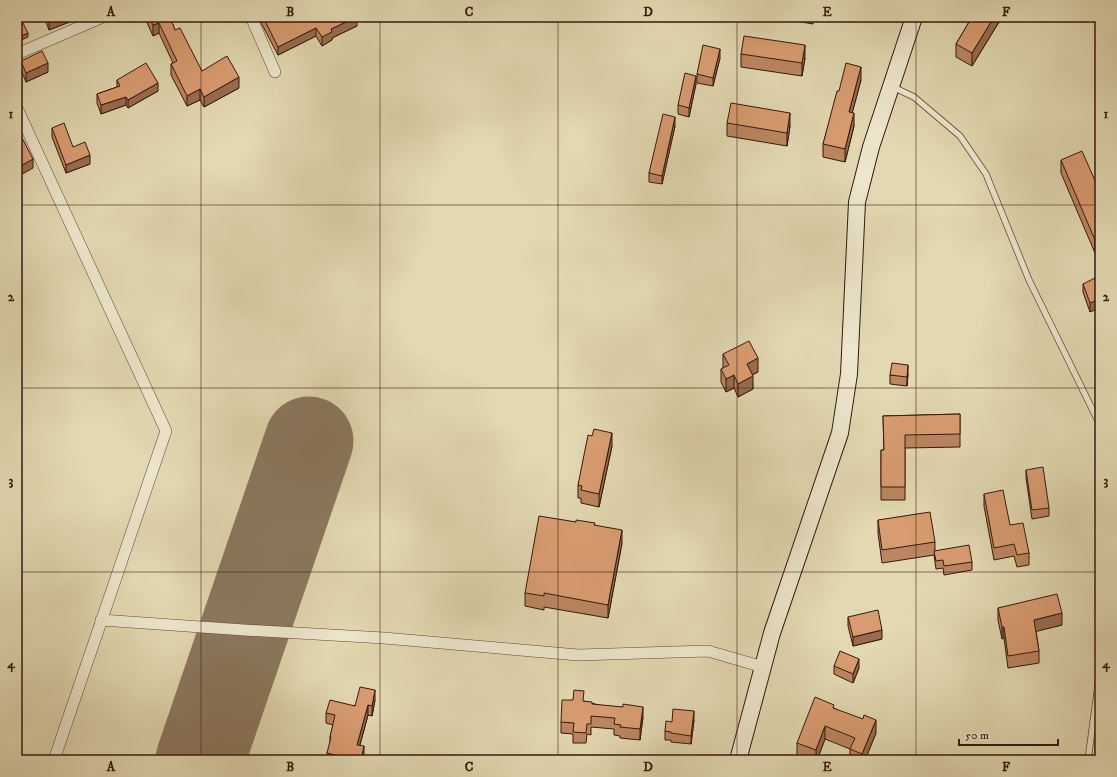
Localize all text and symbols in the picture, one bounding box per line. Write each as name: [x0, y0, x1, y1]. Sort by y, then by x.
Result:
text: A: [106, 4, 116, 20]
text: B: [286, 4, 294, 20]
text: C: [465, 4, 474, 20]
text: D: [643, 4, 653, 20]
text: E: [822, 4, 832, 20]
text: F: [1002, 4, 1011, 20]
text: 1: [9, 106, 14, 122]
text: 1: [1104, 106, 1109, 122]
text: 2: [8, 289, 15, 305]
text: 2: [1103, 289, 1110, 305]
text: 3: [9, 473, 14, 489]
text: 3: [1104, 473, 1109, 489]
text: 4: [6, 656, 15, 673]
text: 4: [1101, 656, 1110, 673]
scale bar: [959, 721, 1058, 747]
text: 50 m: [965, 728, 989, 743]
text: A: [106, 759, 116, 775]
text: B: [286, 759, 294, 775]
text: C: [465, 759, 474, 775]
text: D: [643, 759, 653, 775]
text: E: [822, 759, 832, 775]
text: F: [1002, 759, 1011, 775]

